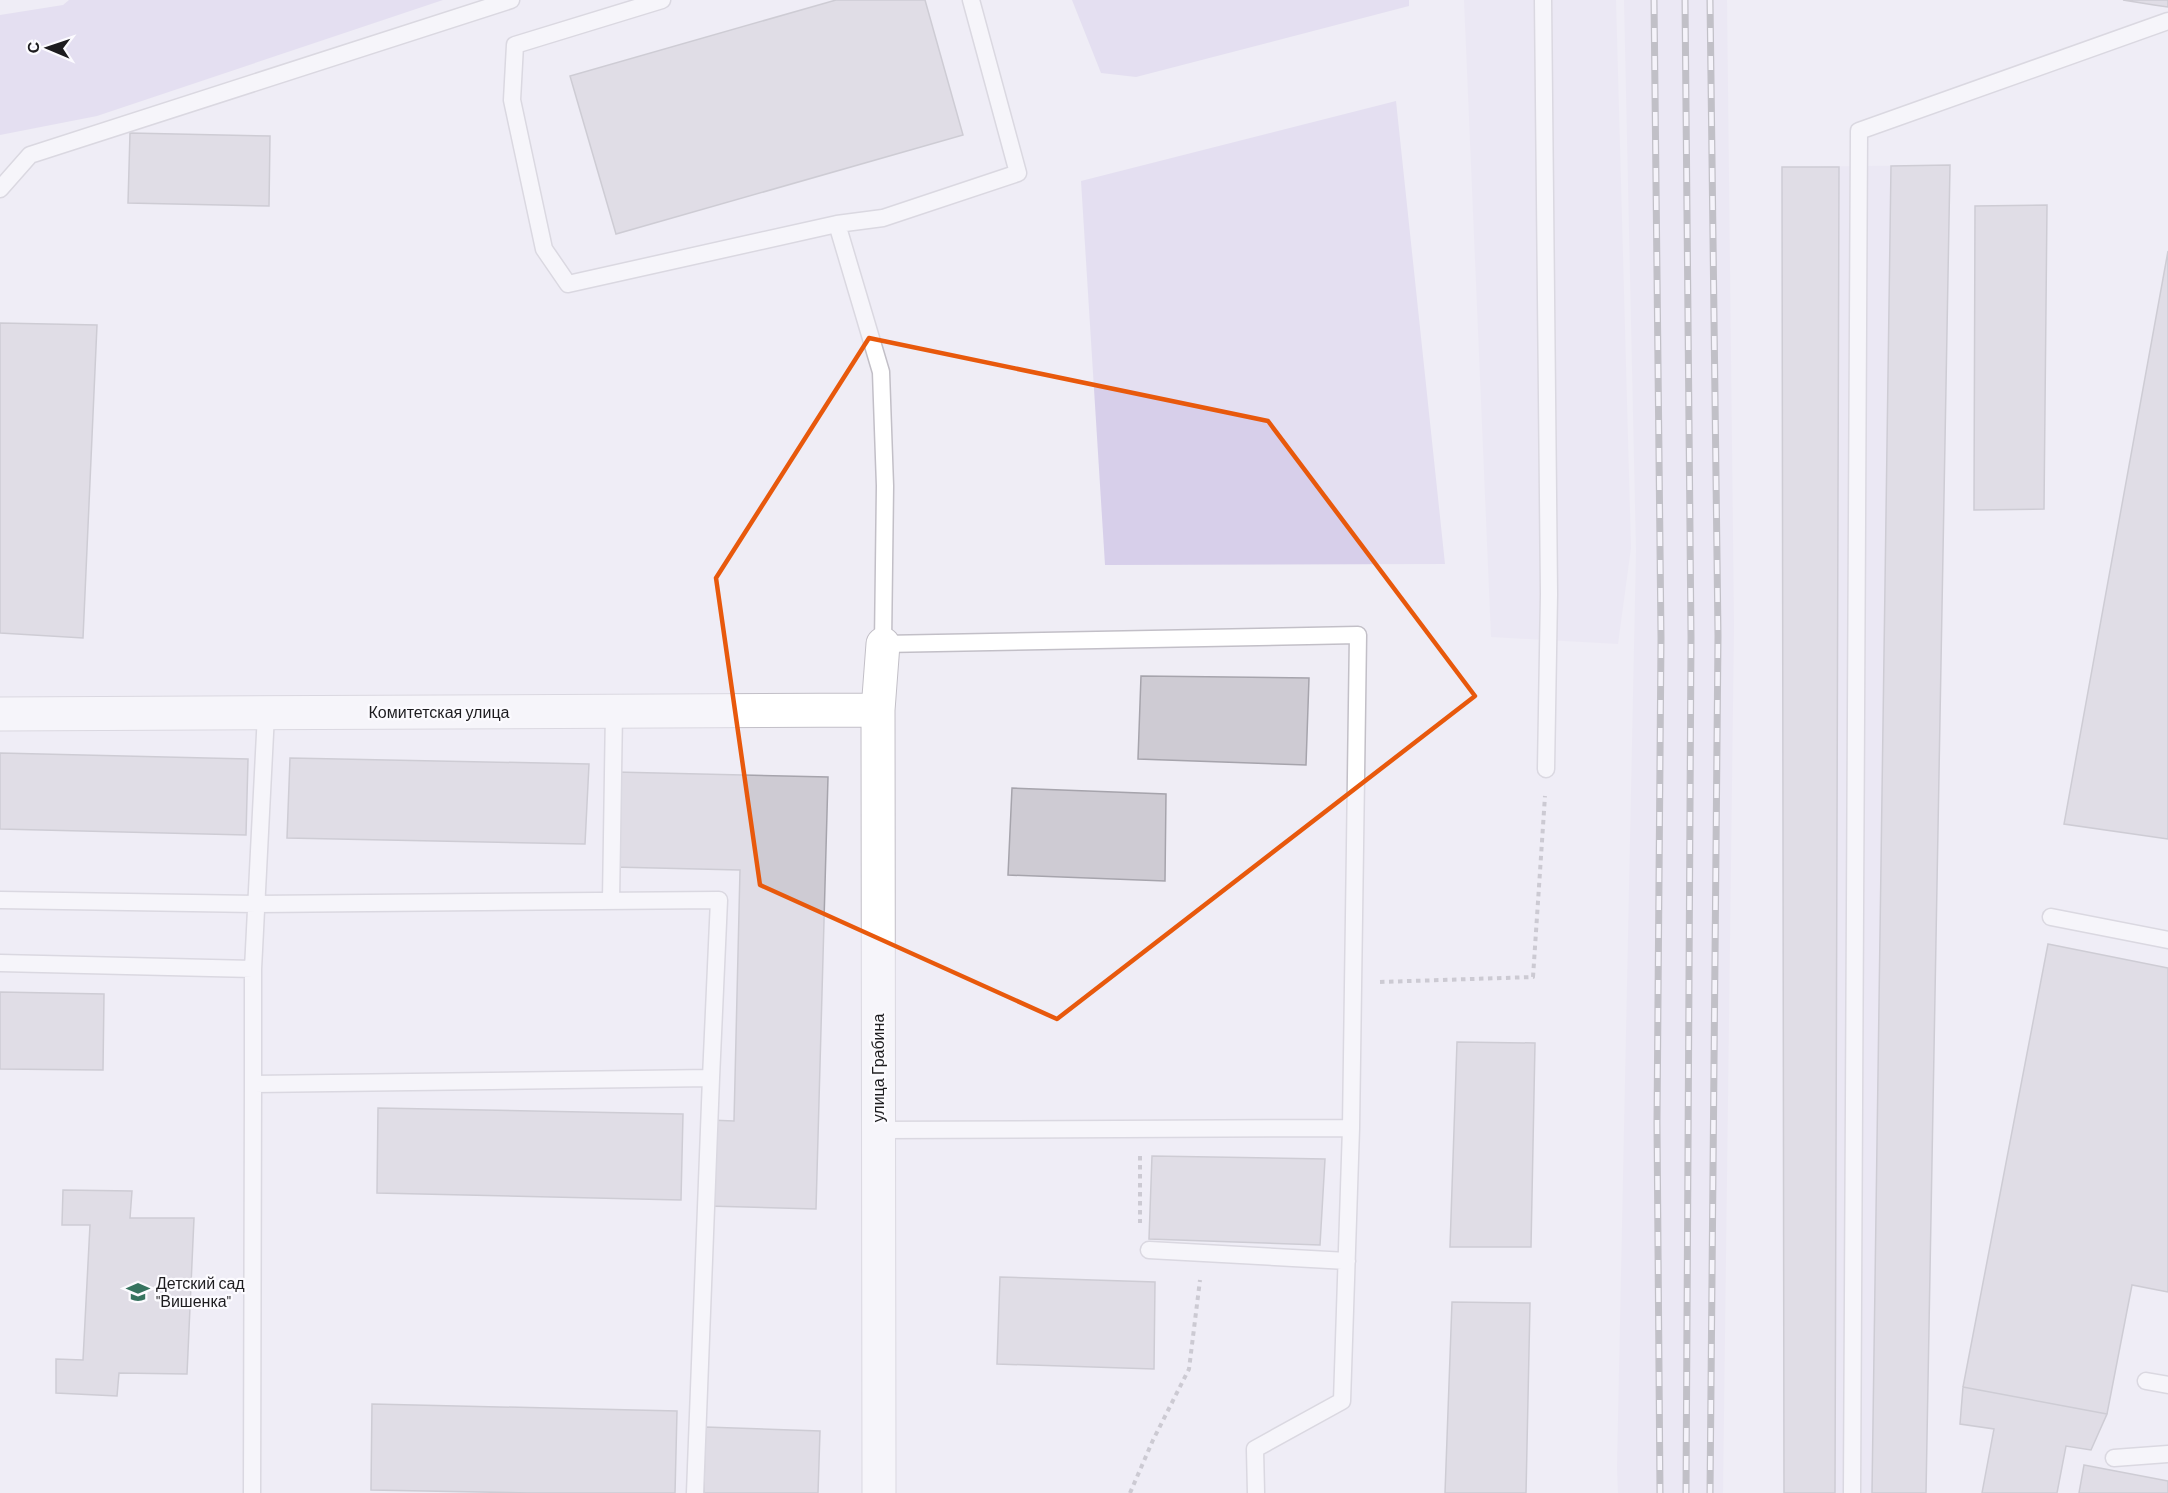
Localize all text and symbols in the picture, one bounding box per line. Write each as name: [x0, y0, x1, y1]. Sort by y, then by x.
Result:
north arrow: [18, 18, 78, 78]
text: С: [23, 41, 42, 54]
street label: Комитетская улица: [369, 702, 510, 721]
street label: улица Грабина: [868, 1014, 887, 1122]
place label: Детский сад "Вишенка": [156, 1273, 245, 1310]
school or university icon: Детский сад "Вишенка": [125, 1279, 151, 1305]

